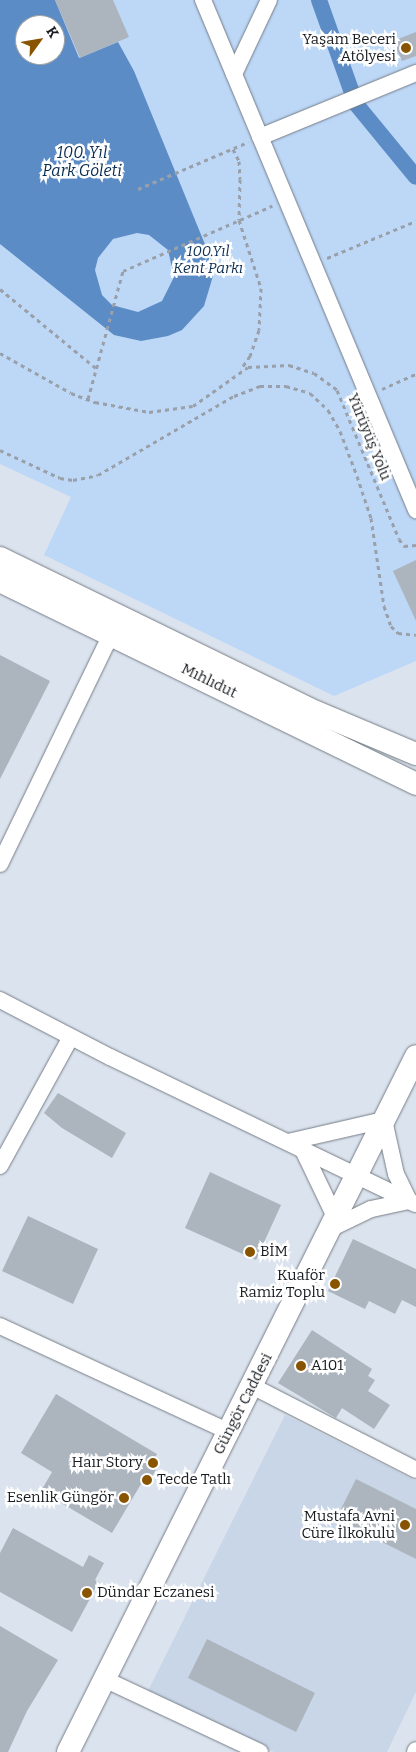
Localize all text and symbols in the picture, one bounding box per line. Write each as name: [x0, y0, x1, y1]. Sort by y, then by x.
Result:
north arrow: [15, 15, 65, 65]
text: K: [42, 24, 62, 41]
place label: Yaşam Beceri Atölyesi: [302, 30, 396, 65]
marker: Yaşam Beceri Atölyesi: [400, 42, 412, 54]
water label: 100. Yıl Park Göleti: [42, 143, 122, 181]
park label: 100.Yıl Kent Parkı: [173, 242, 243, 277]
street label: Yürüyüş Yolu: [343, 391, 395, 483]
street label: Mıhlıdut: [178, 660, 240, 702]
place label: BİM: [260, 1243, 288, 1261]
marker: BİM: [244, 1246, 256, 1258]
place label: Kuaför Ramiz Toplu: [239, 1266, 325, 1301]
marker: Kuaför Ramiz Toplu: [329, 1278, 341, 1290]
street label: Güngör Caddesi: [210, 1350, 276, 1458]
place label: A101: [311, 1357, 343, 1375]
marker: A101: [295, 1360, 307, 1372]
place label: Haır Story: [72, 1454, 143, 1472]
marker: Haır Story: [147, 1457, 159, 1469]
place label: Tecde Tatlı: [157, 1471, 231, 1489]
marker: Tecde Tatlı: [141, 1474, 153, 1486]
place label: Esenlik Güngör: [7, 1489, 114, 1507]
marker: Esenlik Güngör: [118, 1492, 130, 1504]
place label: Mustafa Avni Cüre İlkokulu: [302, 1507, 395, 1542]
marker: Mustafa Avni Cüre İlkokulu: [399, 1519, 411, 1531]
place label: Dündar Eczanesi: [97, 1584, 214, 1602]
marker: Dündar Eczanesi: [81, 1587, 93, 1599]

